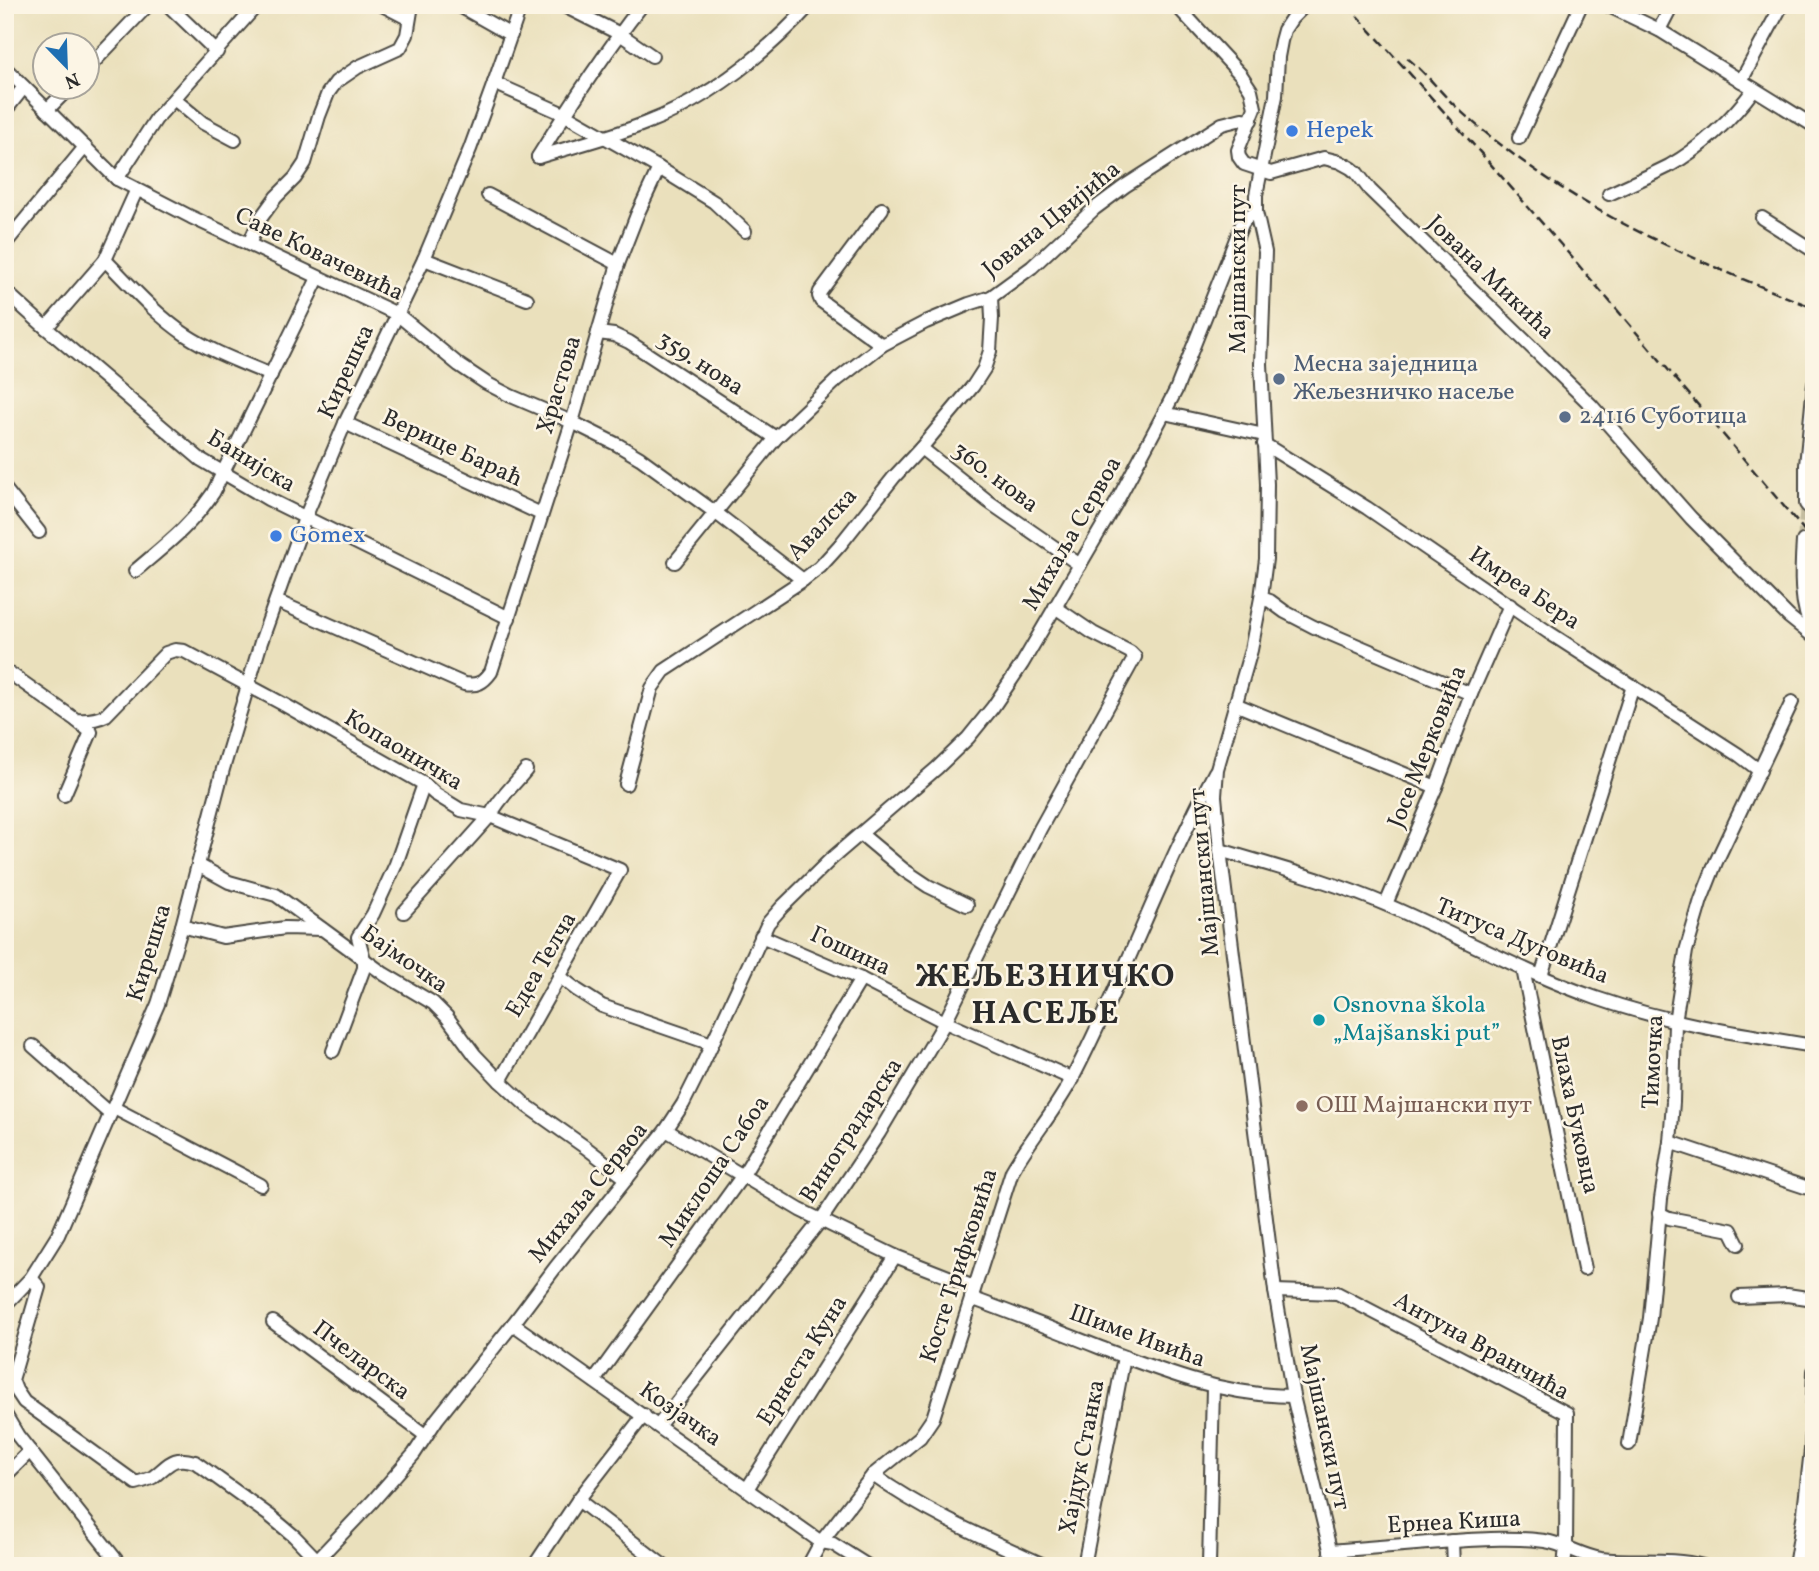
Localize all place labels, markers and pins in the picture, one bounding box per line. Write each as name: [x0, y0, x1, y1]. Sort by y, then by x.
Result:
place label: Hepek: [1306, 114, 1374, 148]
marker: Hepek: [1284, 123, 1300, 139]
place label: Месна заједница Жељезничко насеље: [1293, 348, 1515, 410]
marker: Месна заједница Жељезничко насеље: [1271, 371, 1287, 387]
place label: 24116 Суботица: [1579, 400, 1748, 434]
marker: 24116 Суботица: [1557, 409, 1573, 425]
place label: Gomex: [290, 519, 365, 553]
marker: Gomex: [268, 528, 284, 544]
place label: Osnovna škola „Majšanski put”: [1333, 989, 1500, 1051]
marker: Osnovna škola „Majšanski put”: [1311, 1012, 1327, 1028]
place label: ОШ Мајшански пут: [1316, 1089, 1532, 1123]
marker: ОШ Мајшански пут: [1294, 1098, 1310, 1114]

